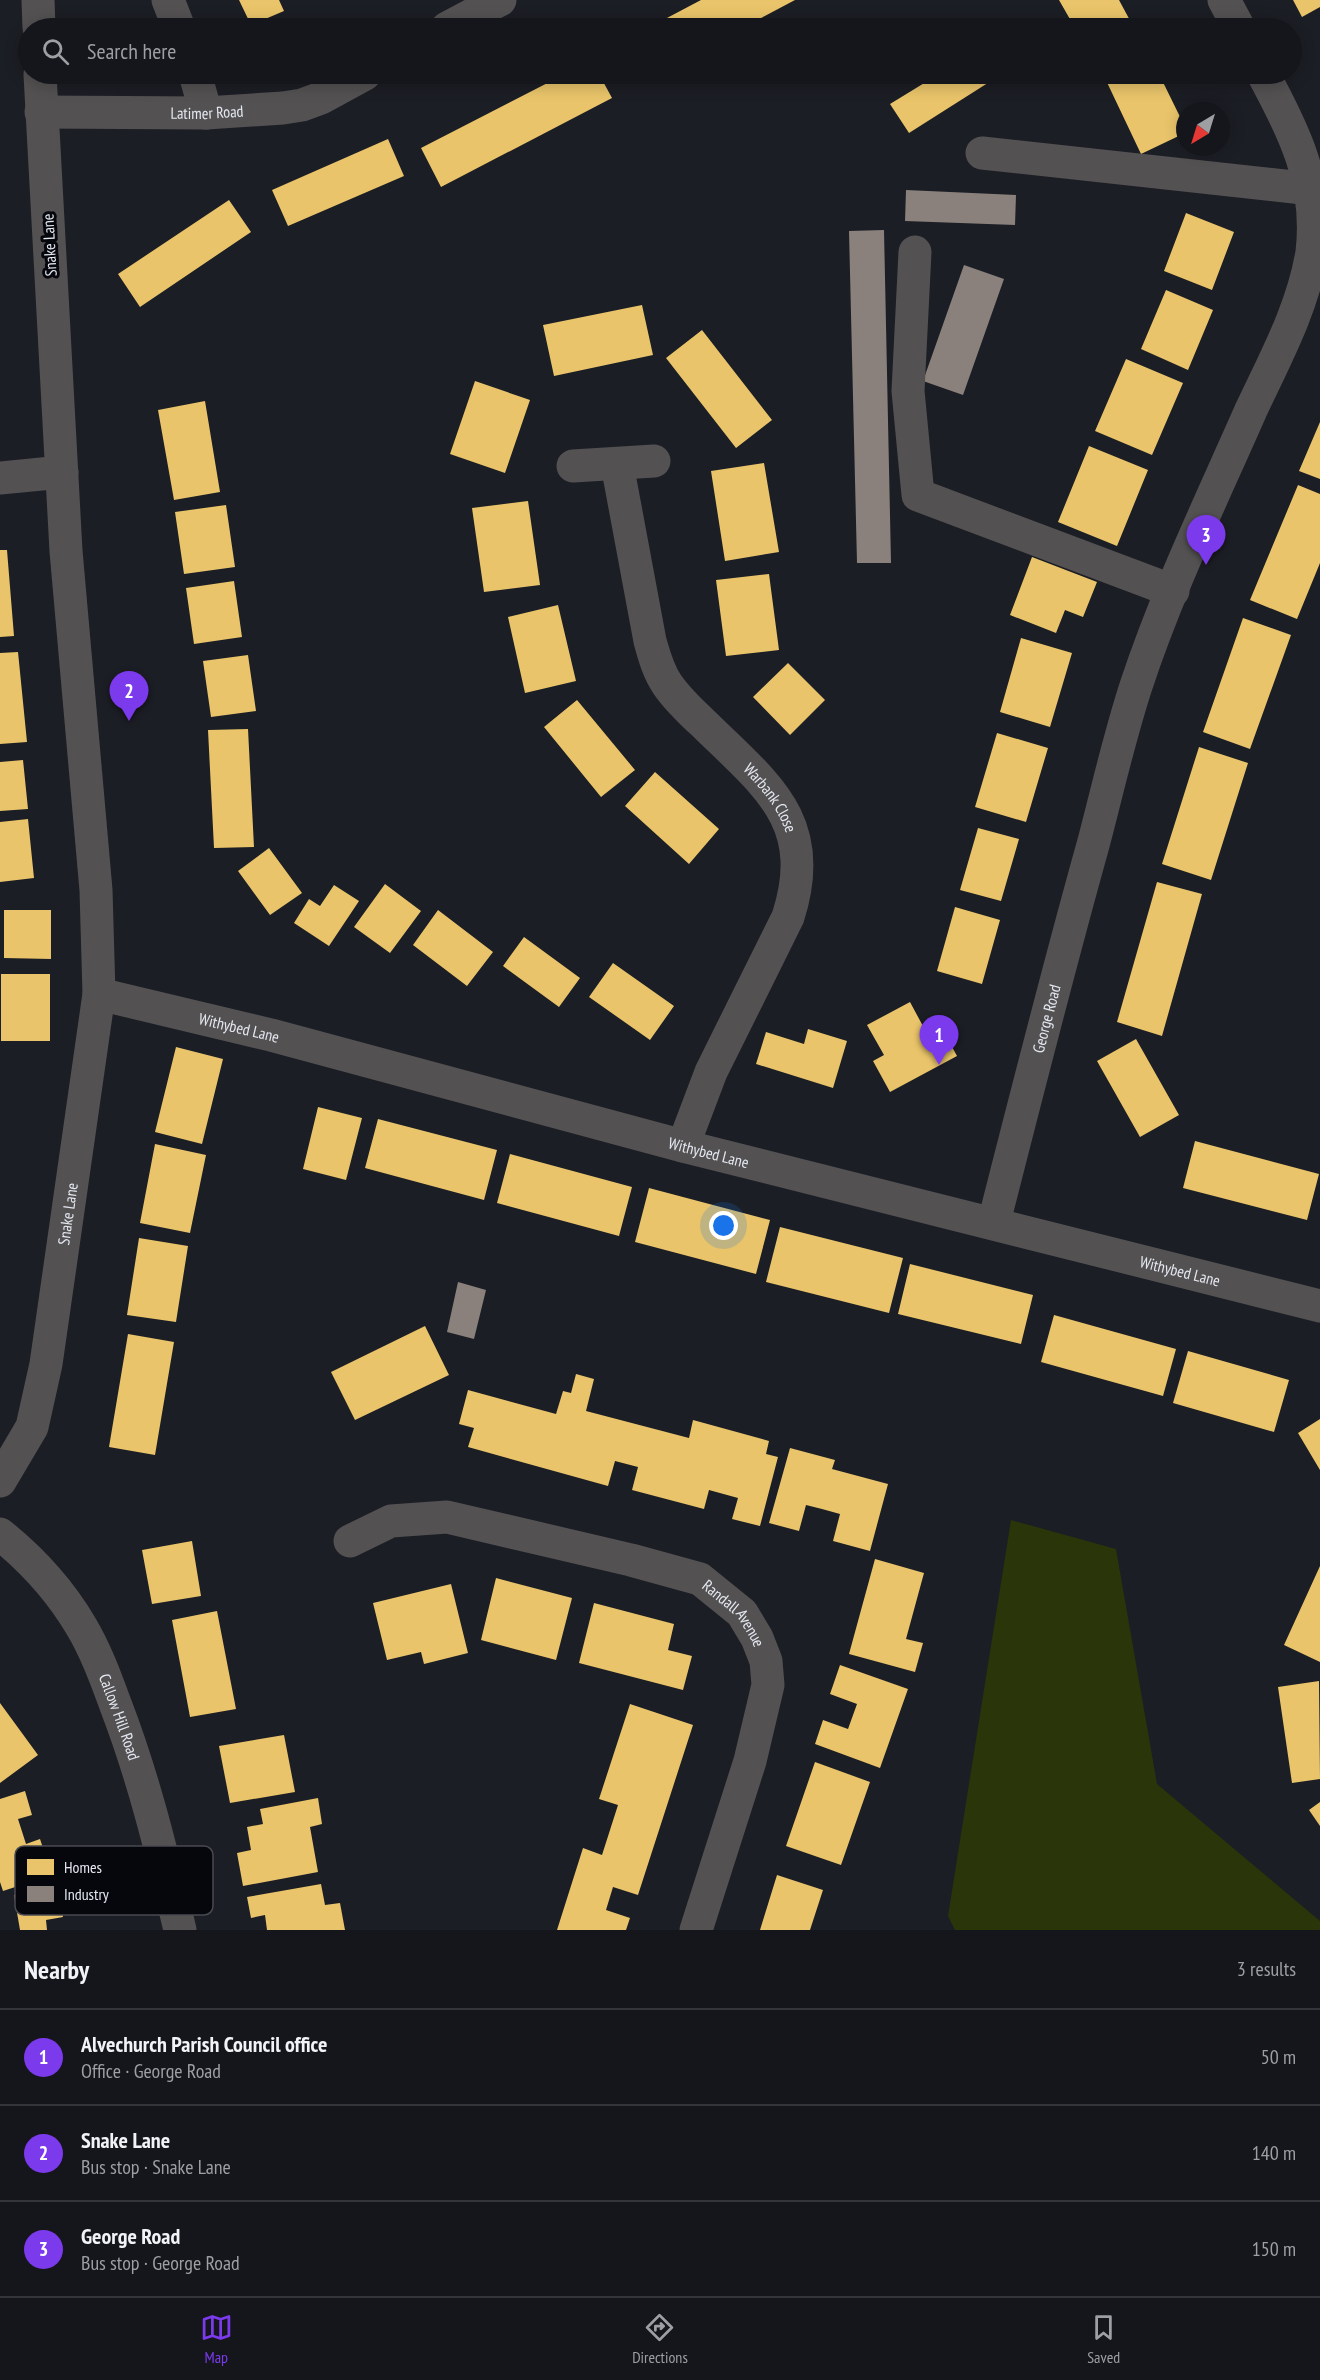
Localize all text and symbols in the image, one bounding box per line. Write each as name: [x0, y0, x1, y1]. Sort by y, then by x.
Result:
search box: [18, 18, 1302, 84]
icon: search: [39, 35, 72, 68]
text: Search here: [87, 37, 176, 65]
street label: Latimer Road: [170, 101, 244, 123]
north arrow: [1176, 102, 1230, 156]
street label: Snake Lane: [37, 213, 61, 277]
pin: 3: [1186, 516, 1226, 565]
pin: 2: [110, 672, 148, 721]
street label: Warbank Close: [740, 759, 801, 835]
street label: George Road: [1028, 982, 1065, 1055]
street label: Withybed Lane: [197, 1008, 282, 1047]
pin: 1: [920, 1016, 958, 1065]
street label: Withybed Lane: [666, 1133, 751, 1172]
street label: Snake Lane: [53, 1181, 82, 1246]
your location: [709, 1211, 738, 1240]
street label: Withybed Lane: [1138, 1251, 1222, 1291]
street label: Randall Avenue: [698, 1575, 769, 1649]
street label: Callow Hill Road: [95, 1671, 144, 1763]
legend: [15, 1846, 213, 1915]
text: Homes: [64, 1857, 102, 1877]
text: Industry: [64, 1884, 109, 1904]
text: Nearby: [24, 1953, 89, 1986]
text: 3 results: [1237, 1956, 1296, 1982]
text: Alvechurch Parish Council office: [81, 2030, 327, 2058]
text: 1: [39, 2044, 48, 2070]
text: 50 m: [1261, 2044, 1296, 2070]
text: Office · George Road: [81, 2058, 221, 2084]
text: Snake Lane: [81, 2126, 170, 2154]
text: 2: [39, 2140, 48, 2166]
text: 140 m: [1252, 2140, 1296, 2166]
text: Bus stop · Snake Lane: [81, 2154, 231, 2180]
text: George Road: [81, 2222, 180, 2250]
text: 3: [39, 2236, 48, 2262]
text: 150 m: [1252, 2236, 1296, 2262]
text: Bus stop · George Road: [81, 2250, 240, 2276]
tab: Map: [200, 2311, 233, 2367]
tab: Directions: [632, 2311, 688, 2367]
tab: Saved: [1087, 2311, 1120, 2367]

